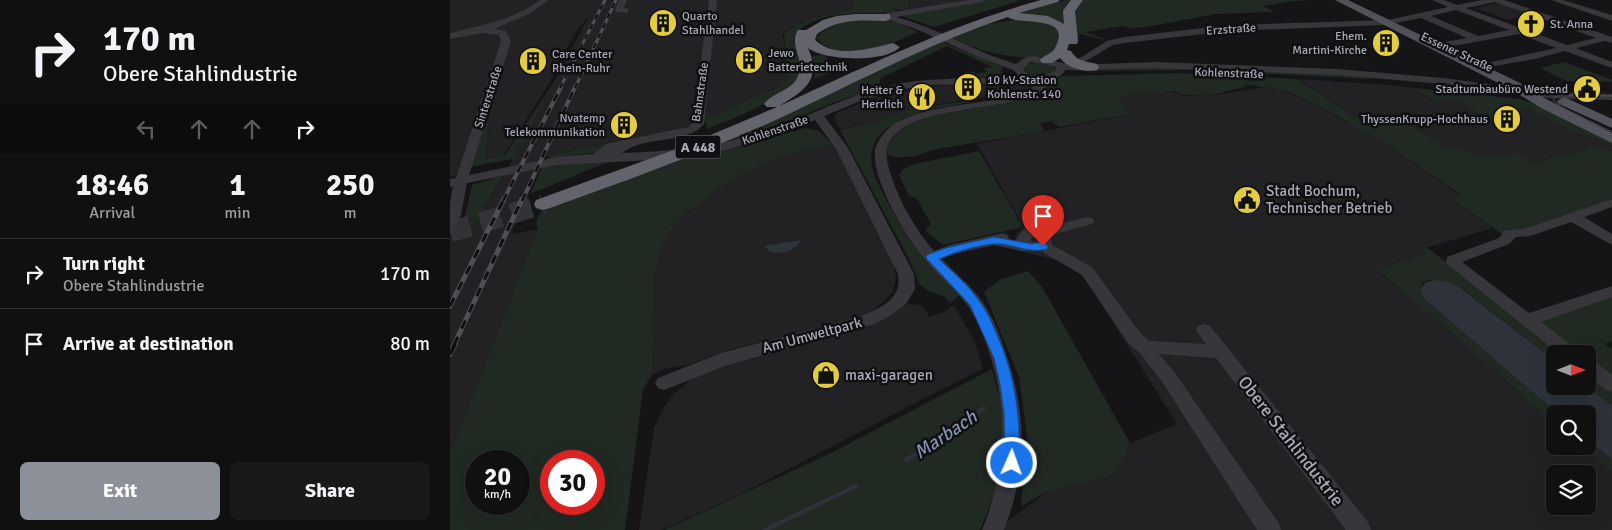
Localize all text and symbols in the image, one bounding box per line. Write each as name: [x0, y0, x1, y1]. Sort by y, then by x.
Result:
building icon: Quarto Stahlhandel: [648, 8, 678, 38]
place label: Quarto Stahlhandel: [682, 9, 745, 38]
church icon: St. Anna: [1516, 9, 1546, 39]
text: 170 m: [103, 17, 196, 60]
place label: St. Anna: [1550, 17, 1593, 32]
icon: right: [20, 20, 85, 85]
street label: Erzstraße: [1206, 20, 1257, 39]
building icon: Ehem. Martini-Kirche: [1371, 28, 1401, 58]
place label: Ehem. Martini-Kirche: [1292, 29, 1367, 58]
street label: Essener Straße: [1418, 29, 1495, 76]
building icon: Jewo Batterietechnik: [734, 45, 764, 75]
building icon: Care Center Rhein-Ruhr: [518, 46, 548, 76]
place label: Jewo Batterietechnik: [768, 46, 848, 75]
place label: Care Center Rhein-Ruhr: [552, 47, 613, 76]
text: Obere Stahlindustrie: [103, 60, 297, 87]
street label: Bahnstraße: [689, 61, 712, 123]
street label: Sinterstraße: [471, 64, 506, 130]
street label: Kohlenstraße: [1194, 65, 1264, 82]
building icon: 10 kV-Station Kohlenstr. 140: [953, 72, 983, 102]
place label: 10 kV-Station Kohlenstr. 140: [987, 73, 1061, 102]
public building icon: Stadtumbaubüro Westend: [1572, 74, 1602, 104]
restaurant icon: Heiter & Herrlich: [907, 82, 937, 112]
place label: Stadtumbaubüro Westend: [1435, 82, 1568, 97]
place label: Heiter & Herrlich: [861, 83, 904, 112]
building icon: ThyssenKrupp-Hochhaus: [1492, 104, 1522, 134]
building icon: Nvatemp Telekommunikation: [609, 110, 639, 140]
place label: Nvatemp Telekommunikation: [505, 111, 605, 140]
street label: Kohlenstraße: [740, 112, 810, 149]
place label: ThyssenKrupp-Hochhaus: [1361, 112, 1488, 127]
icon: left: [132, 115, 160, 143]
icon: ahead: [185, 115, 213, 143]
icon: ahead: [238, 115, 266, 143]
icon: right: [291, 115, 319, 143]
road number: A 448: [676, 136, 720, 158]
text: 18:46: [75, 167, 149, 204]
text: 1: [229, 167, 246, 204]
text: 250: [326, 167, 374, 204]
place label: Stadt Bochum, Technischer Betrieb: [1266, 182, 1392, 217]
public building icon: Stadt Bochum, Technischer Betrieb: [1232, 185, 1262, 215]
pin: [1022, 195, 1064, 246]
icon: arrive: [1029, 202, 1057, 230]
text: Arrival: [89, 203, 135, 223]
text: min: [225, 203, 250, 223]
text: m: [344, 203, 357, 223]
text: Turn right: [63, 252, 145, 276]
icon: right: [20, 260, 48, 288]
text: 170 m: [380, 262, 430, 286]
text: Obere Stahlindustrie: [63, 276, 204, 296]
street label: Am Umweltpark: [760, 313, 864, 357]
icon: arrive: [20, 330, 48, 358]
text: Arrive at destination: [63, 332, 234, 356]
text: 80 m: [390, 332, 430, 356]
north arrow: [1546, 345, 1596, 395]
map controls: [1546, 345, 1596, 515]
shop icon: maxi-garagen: [811, 360, 841, 390]
place label: maxi-garagen: [845, 366, 933, 384]
street label: Obere Stahlindustrie: [1233, 372, 1349, 510]
water label: Marbach: [909, 405, 982, 465]
button: search: [1546, 405, 1596, 455]
position arrow: [985, 436, 1037, 488]
speed limit sign: 30: [540, 450, 605, 515]
text: 20: [484, 461, 511, 492]
button: Exit: [20, 462, 220, 520]
button: Share: [230, 462, 430, 520]
button: layers: [1546, 465, 1596, 515]
text: km/h: [484, 487, 511, 502]

